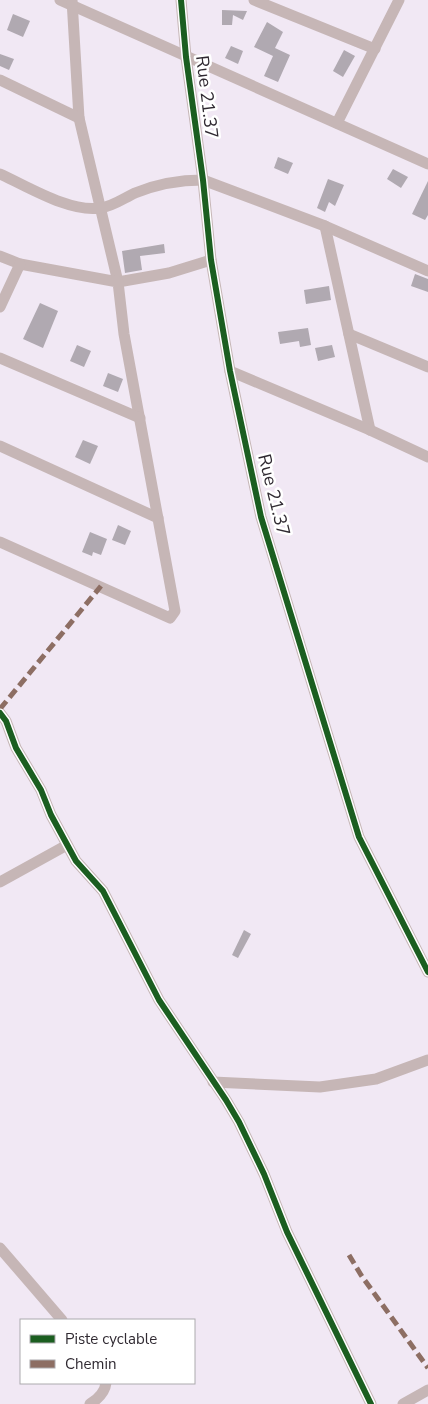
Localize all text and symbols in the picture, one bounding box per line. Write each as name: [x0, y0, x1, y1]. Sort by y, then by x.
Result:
street label: Rue 21.37: [190, 54, 224, 140]
street label: Rue 21.37: [252, 452, 296, 538]
legend: [20, 1319, 195, 1384]
text: Piste cyclable: [65, 1329, 157, 1349]
text: Chemin: [65, 1354, 116, 1374]

